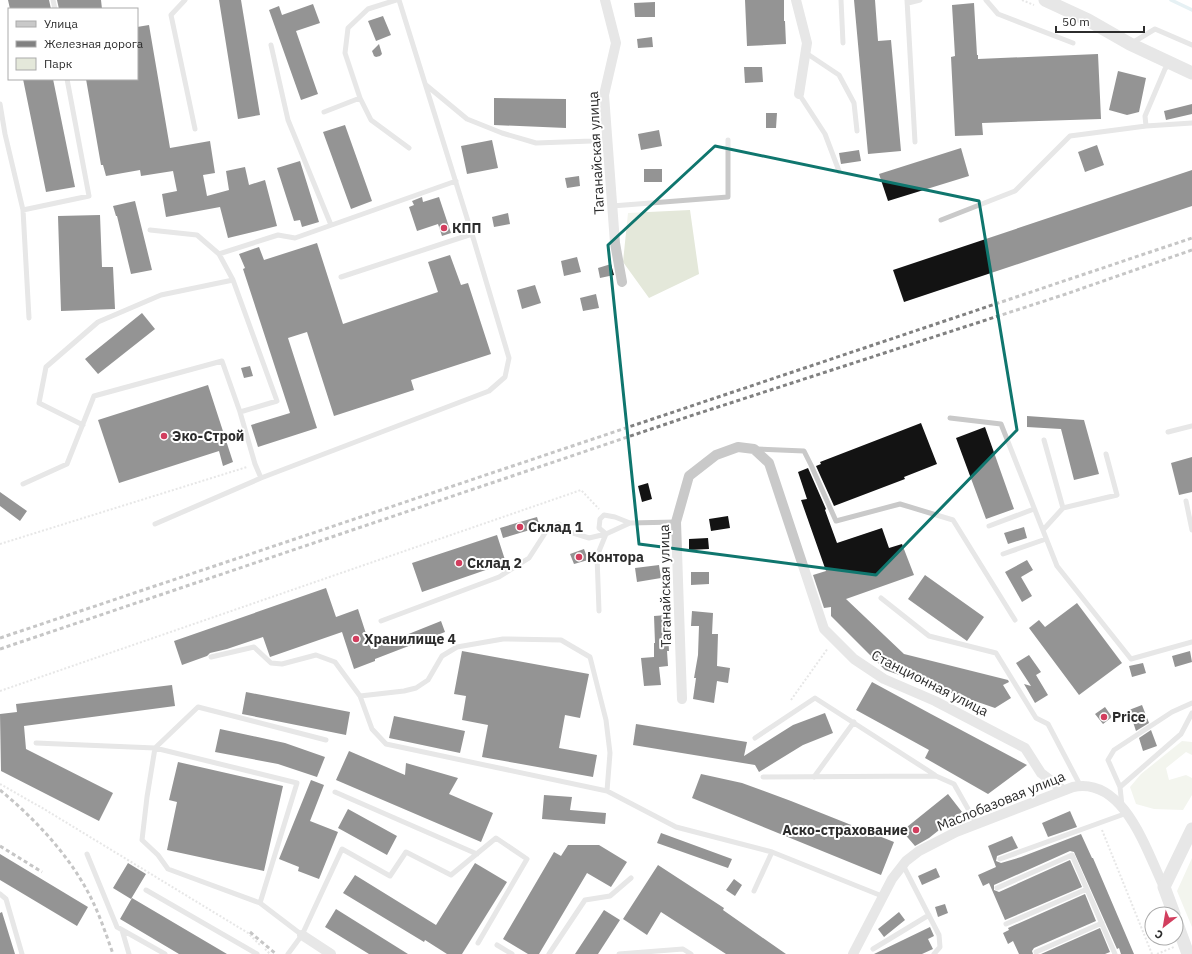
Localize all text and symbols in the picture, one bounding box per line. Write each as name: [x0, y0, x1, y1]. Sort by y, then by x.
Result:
legend: [8, 8, 138, 80]
scale bar: [1056, 8, 1144, 34]
text: 50 m: [1062, 14, 1090, 29]
text: Улица: [44, 16, 78, 31]
text: Железная дорога: [44, 36, 144, 51]
text: Парк: [44, 56, 73, 71]
street label: Таганайская улица: [584, 90, 608, 215]
place label: КПП: [452, 219, 481, 237]
marker: КПП: [439, 223, 449, 233]
place label: Эко-Строй: [172, 427, 244, 445]
marker: Эко-Строй: [159, 431, 169, 441]
place label: Склад 1: [528, 518, 583, 536]
marker: Склад 1: [515, 522, 525, 532]
street label: Таганайская улица: [655, 524, 675, 648]
place label: Контора: [587, 548, 644, 566]
marker: Контора: [574, 552, 584, 562]
place label: Склад 2: [467, 554, 522, 572]
marker: Склад 2: [454, 558, 464, 568]
place label: Хранилище 4: [364, 630, 456, 648]
marker: Хранилище 4: [351, 634, 361, 644]
street label: Станционная улица: [869, 646, 992, 720]
place label: Price: [1112, 708, 1146, 726]
marker: Price: [1099, 712, 1109, 722]
street label: Маслобазовая улица: [934, 767, 1068, 835]
place label: Аско-страхование: [782, 821, 908, 839]
marker: Аско-страхование: [911, 825, 921, 835]
north arrow: [1144, 906, 1184, 946]
text: С: [1152, 927, 1166, 942]

